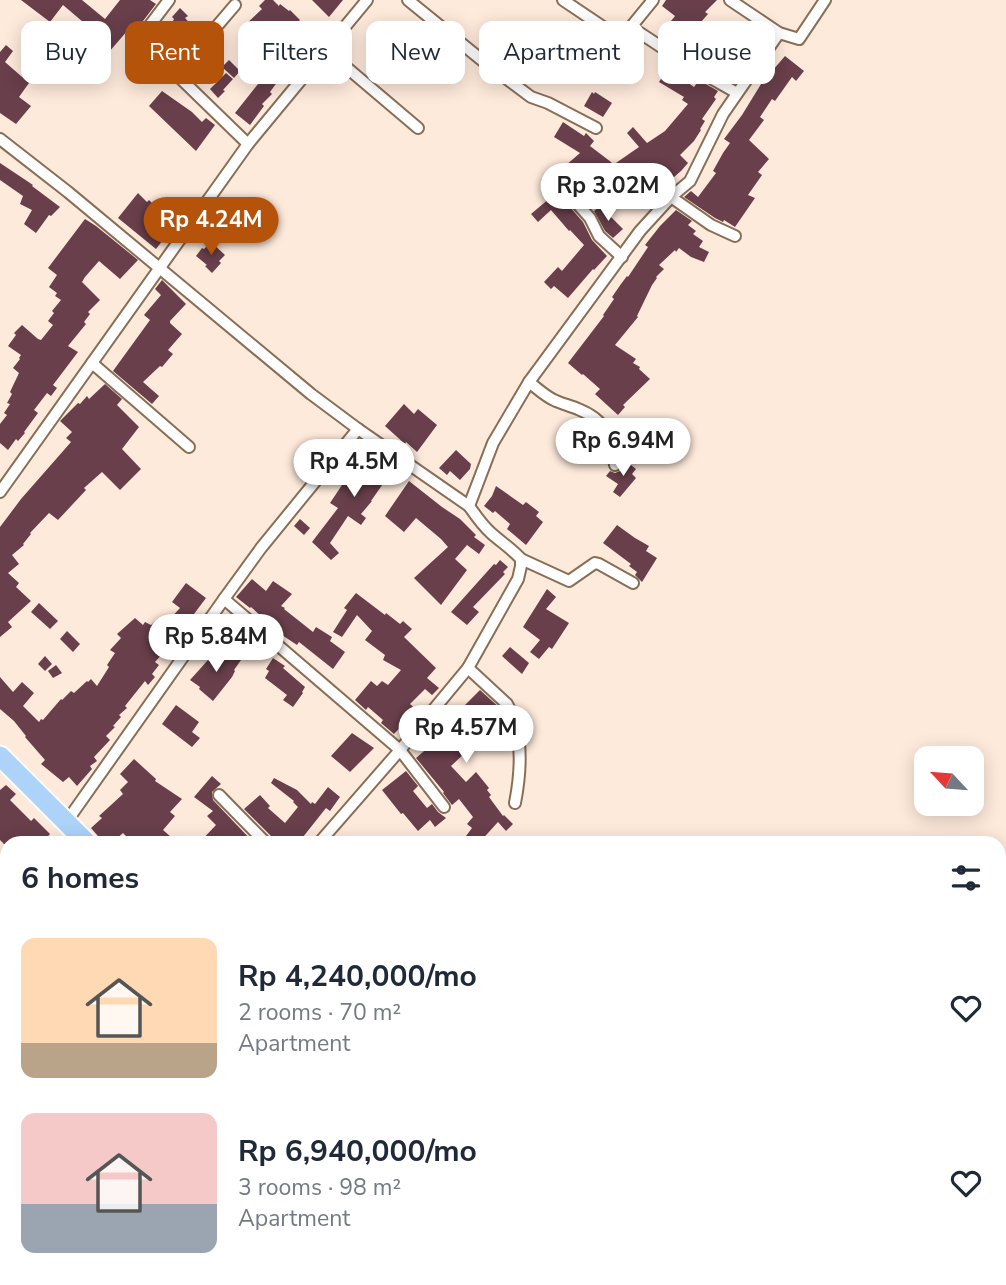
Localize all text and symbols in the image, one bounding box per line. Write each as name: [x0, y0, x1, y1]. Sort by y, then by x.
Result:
chip: Buy: [21, 21, 111, 84]
chip: Rent: [125, 21, 224, 84]
chip: Filters: [238, 21, 352, 84]
chip: New: [366, 21, 465, 84]
chip: Apartment: [479, 21, 644, 84]
chip: House: [658, 21, 775, 84]
pin: Rp 3.02M: [536, 164, 680, 223]
text: Rp 3.02M: [557, 170, 659, 201]
pin: Rp 4.24M: [139, 198, 283, 257]
text: Rp 4.24M: [160, 204, 262, 235]
pin: Rp 6.94M: [551, 419, 695, 478]
text: Rp 6.94M: [572, 425, 674, 456]
pin: Rp 4.5M: [289, 440, 419, 499]
text: Rp 4.5M: [309, 446, 399, 477]
pin: Rp 5.84M: [144, 614, 288, 674]
text: Rp 5.84M: [165, 621, 267, 652]
pin: Rp 4.57M: [394, 706, 538, 765]
text: Rp 4.57M: [415, 712, 517, 743]
north arrow: [914, 746, 984, 816]
map controls: [914, 746, 984, 816]
text: 6 homes: [21, 858, 139, 899]
icon: filters: [947, 859, 985, 897]
text: Rp 4,240,000/mo: [238, 956, 477, 997]
icon: home: [77, 966, 161, 1050]
icon: heart: [947, 989, 985, 1027]
text: 2 rooms · 70 m²: [238, 997, 401, 1028]
text: Apartment: [238, 1028, 350, 1059]
text: Rp 6,940,000/mo: [238, 1131, 477, 1172]
icon: home: [77, 1141, 161, 1225]
icon: heart: [947, 1164, 985, 1202]
text: 3 rooms · 98 m²: [238, 1172, 401, 1203]
text: Apartment: [238, 1203, 350, 1234]

